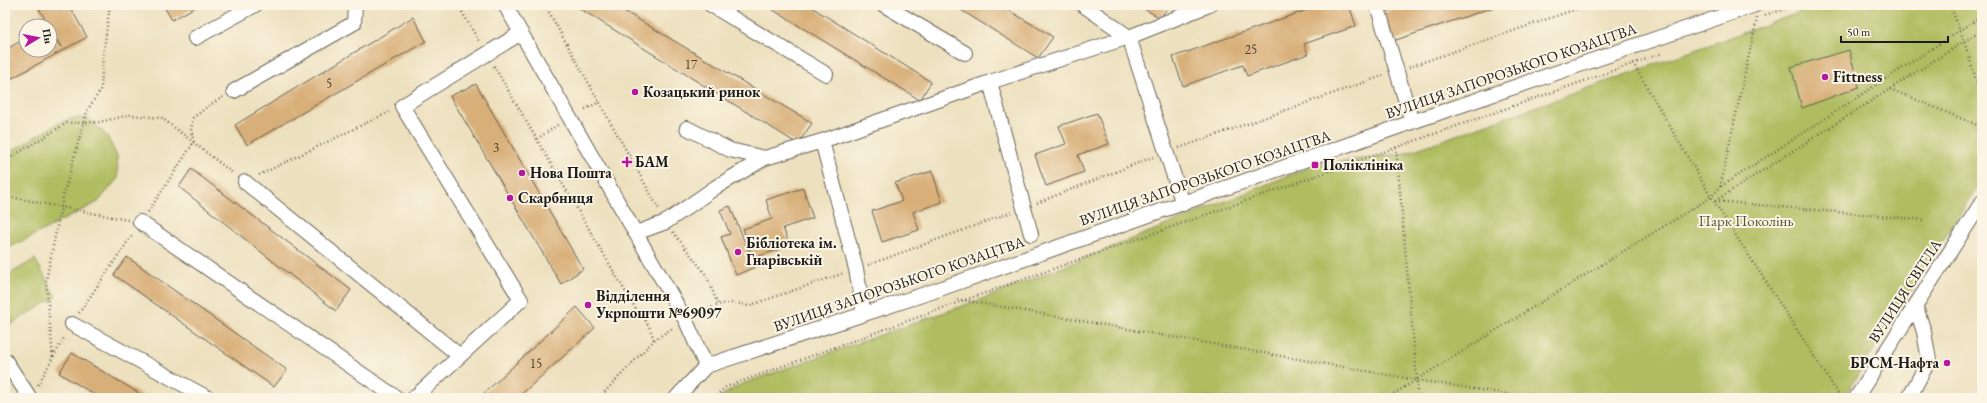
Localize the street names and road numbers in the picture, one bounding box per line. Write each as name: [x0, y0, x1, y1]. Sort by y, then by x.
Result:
street label: ВУЛИЦЯ ЗАПОРОЗЬКОГО КОЗАЦТВА: [1383, 18, 1639, 123]
street label: ВУЛИЦЯ ЗАПОРОЗЬКОГО КОЗАЦТВА: [1077, 125, 1333, 230]
street label: ВУЛИЦЯ ЗАПОРОЗЬКОГО КОЗАЦТВА: [771, 231, 1027, 336]
street label: ВУЛИЦЯ СВІТЛА: [1864, 235, 1945, 346]

